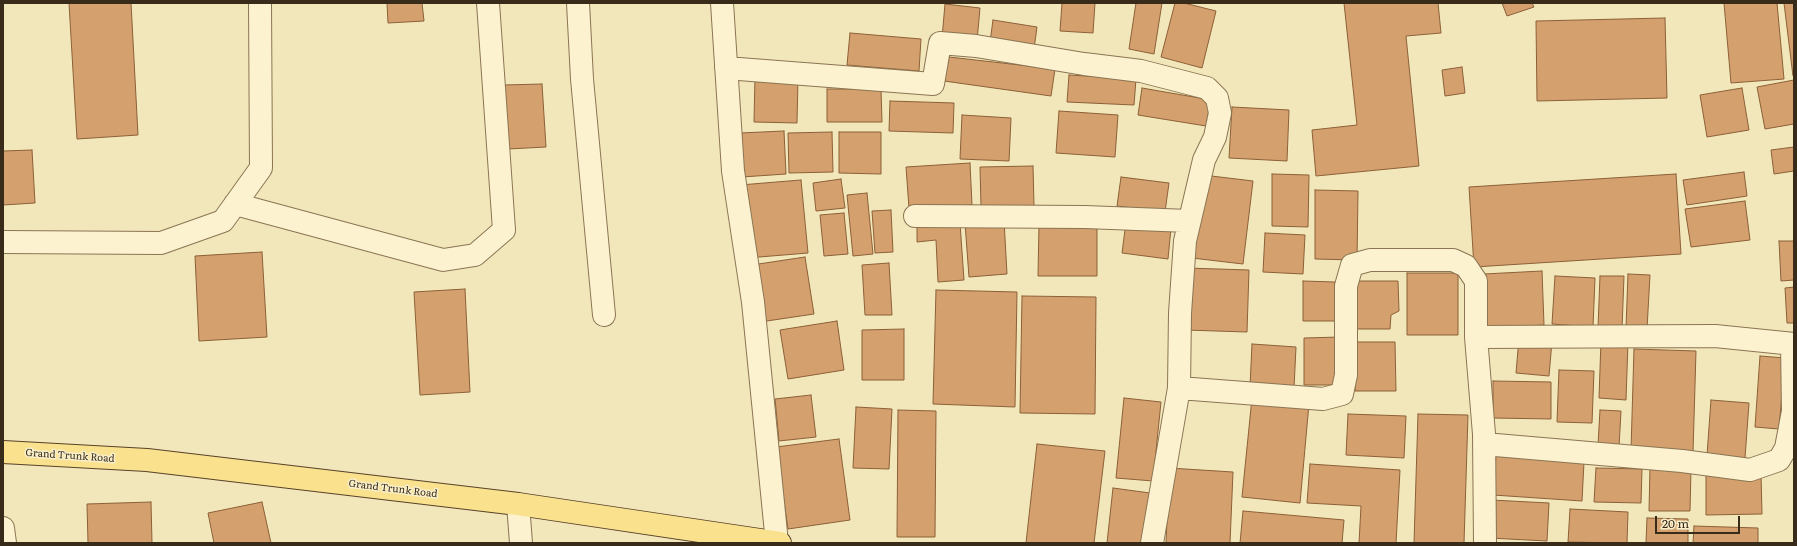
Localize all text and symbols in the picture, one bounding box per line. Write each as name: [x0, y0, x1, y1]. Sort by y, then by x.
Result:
street label: Grand Trunk Road: [25, 447, 115, 465]
street label: Grand Trunk Road: [348, 478, 438, 500]
scale bar: [1657, 508, 1742, 534]
text: 20 m: [1662, 514, 1689, 532]

